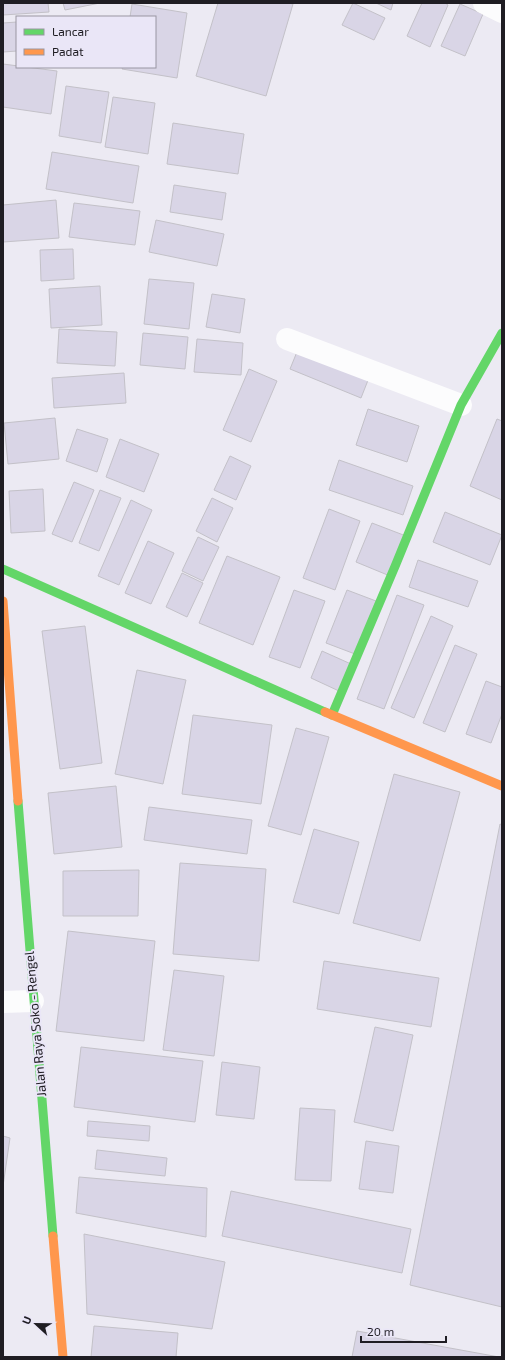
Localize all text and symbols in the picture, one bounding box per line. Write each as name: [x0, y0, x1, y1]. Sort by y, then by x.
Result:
legend: [16, 16, 156, 68]
text: Lancar: [52, 24, 89, 38]
text: Padat: [52, 44, 84, 58]
street label: Jalan Raya Soko - Rengel: [21, 951, 49, 1097]
north arrow: [16, 1304, 56, 1344]
text: U: [19, 1314, 34, 1326]
scale bar: [361, 1318, 446, 1344]
text: 20 m: [367, 1324, 394, 1338]

